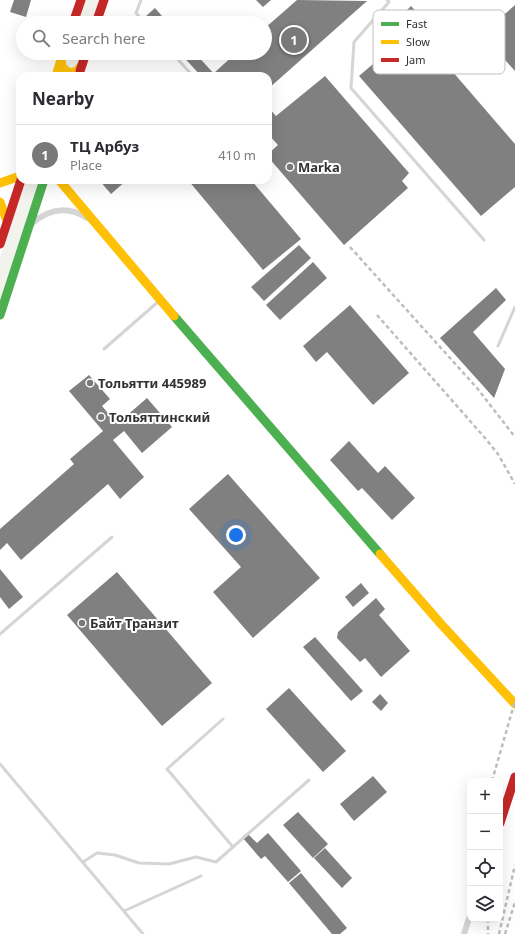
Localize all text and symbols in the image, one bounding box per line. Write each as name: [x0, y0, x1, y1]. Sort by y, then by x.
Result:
legend: [373, 10, 505, 74]
search box: [16, 16, 272, 60]
text: Fast: [406, 16, 427, 31]
pin: 1: [281, 25, 307, 55]
icon: search: [30, 27, 52, 49]
text: Search here: [62, 28, 145, 48]
text: Slow: [406, 34, 430, 49]
text: Jam: [405, 52, 425, 67]
text: Nearby: [32, 87, 94, 110]
text: ТЦ Арбуз: [70, 136, 139, 156]
text: 1: [41, 146, 49, 164]
text: 410 m: [218, 146, 256, 164]
text: Place: [70, 156, 102, 174]
place label: Marka: [298, 158, 340, 176]
marker: Marka: [285, 162, 295, 172]
place label: Тольятти 445989: [98, 374, 206, 392]
marker: Тольятти 445989: [85, 378, 95, 388]
place label: Тольяттинский: [109, 408, 210, 426]
marker: Тольяттинский: [96, 412, 106, 422]
your location: [226, 525, 246, 545]
place label: Байт Транзит: [90, 614, 179, 632]
marker: Байт Транзит: [77, 618, 87, 628]
map controls: [467, 778, 503, 922]
button: +: [467, 778, 503, 814]
button: −: [467, 814, 503, 850]
button: locate: [467, 850, 503, 886]
button: layers: [467, 886, 503, 922]

